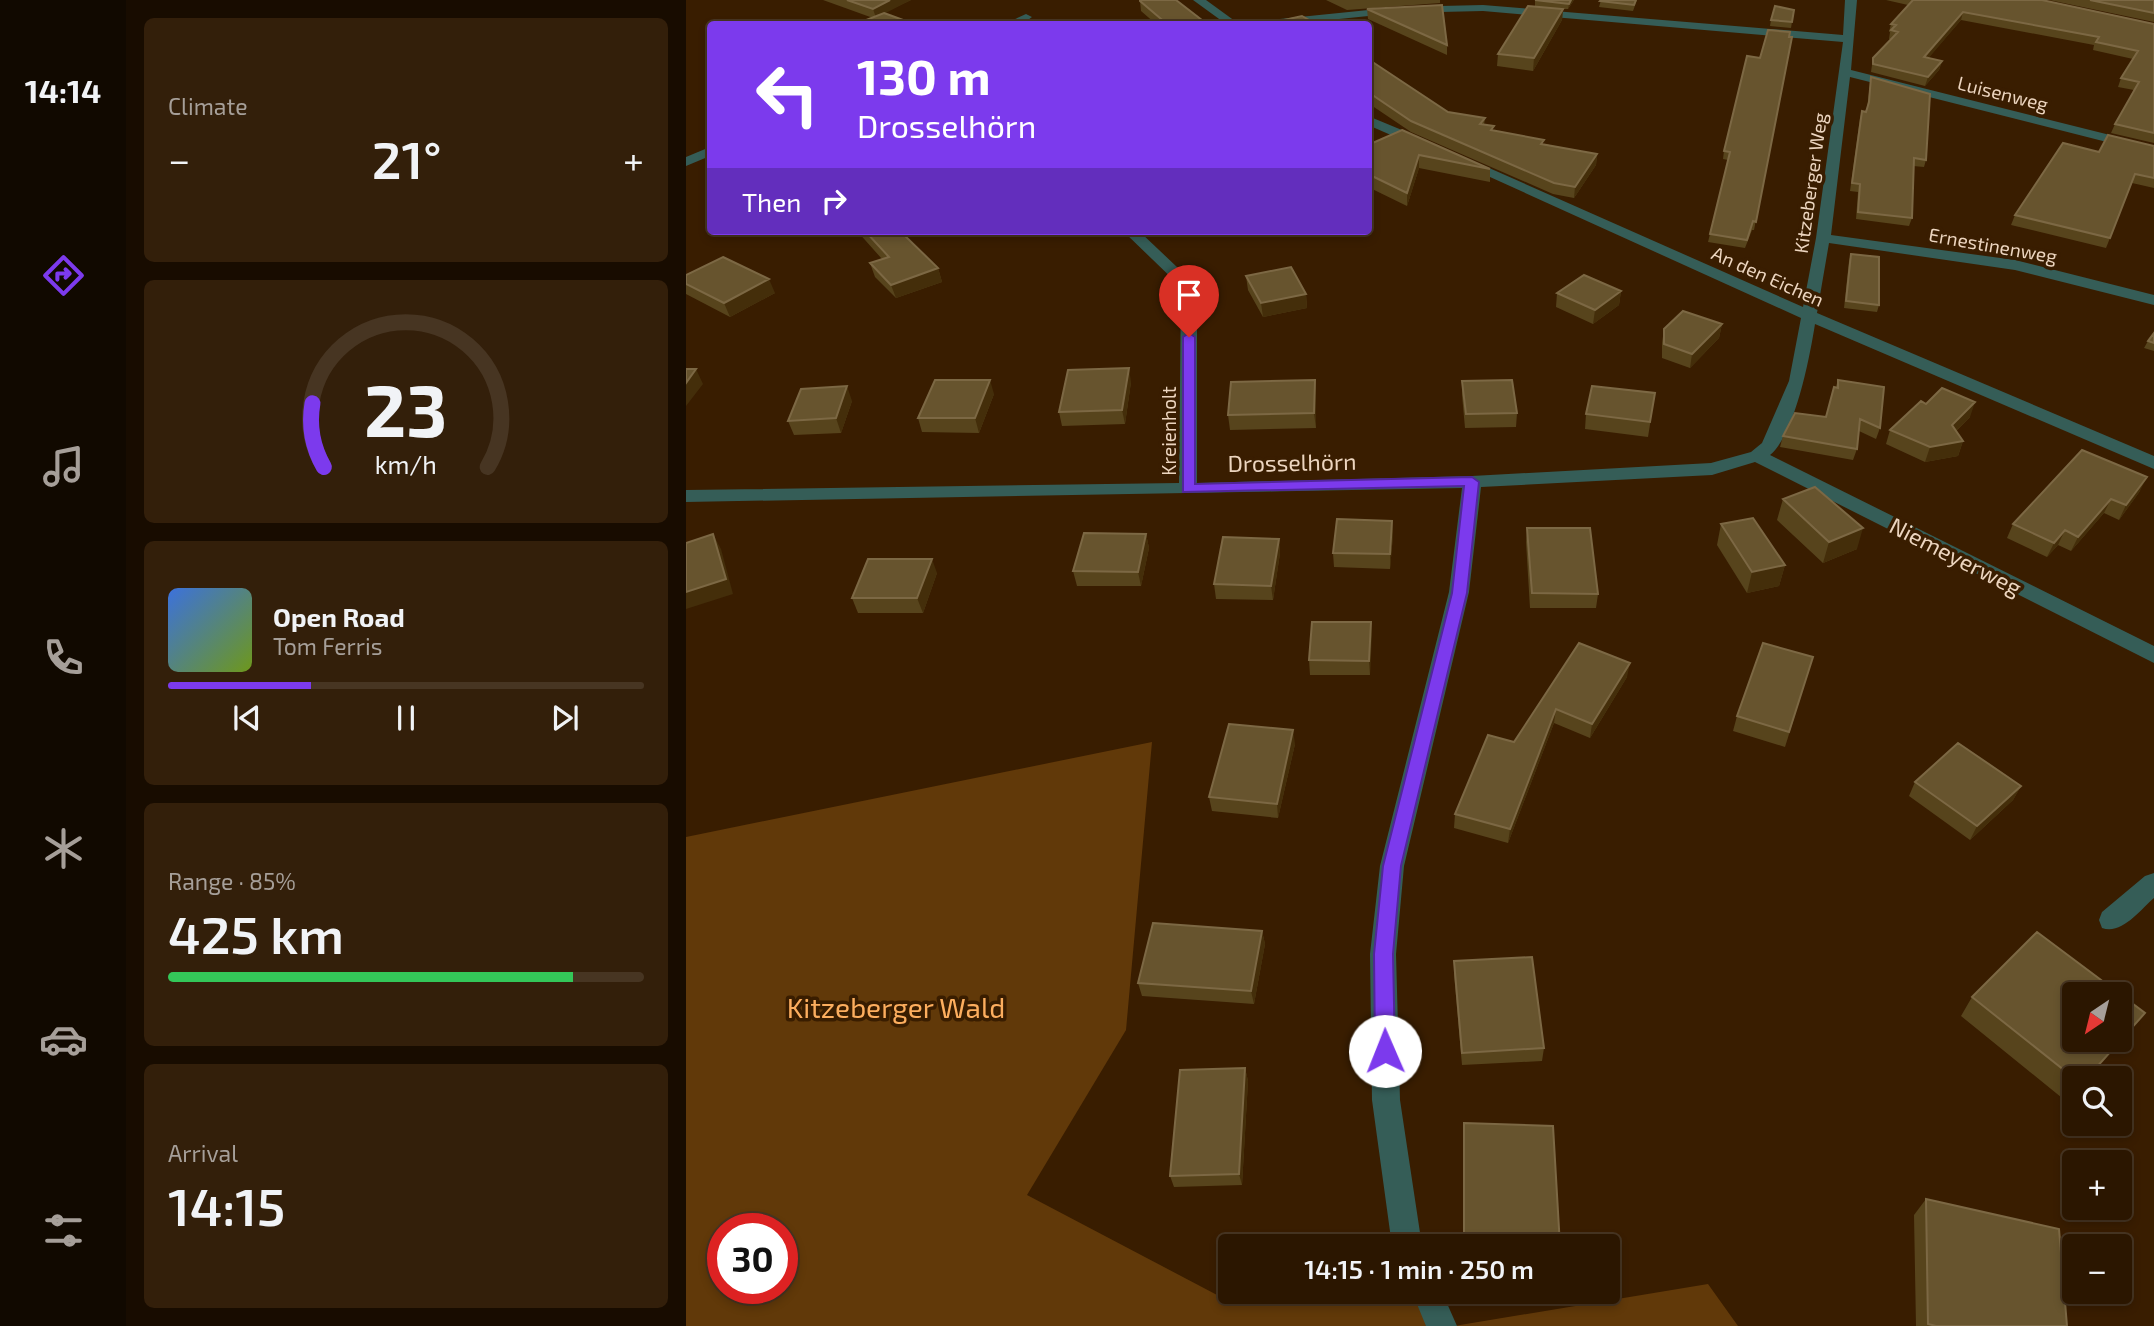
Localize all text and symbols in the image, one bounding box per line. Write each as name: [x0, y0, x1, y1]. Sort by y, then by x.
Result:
text: 130 m: [857, 46, 991, 105]
icon: left: [742, 49, 833, 140]
text: 14:14: [25, 71, 101, 109]
street label: Luisenweg: [1955, 71, 2051, 115]
text: Climate: [168, 92, 248, 120]
text: Drosselhörn: [857, 106, 1036, 144]
street label: Kitzeberger Weg: [1789, 111, 1831, 255]
text: 21°: [372, 127, 442, 189]
text: −: [168, 136, 190, 182]
text: +: [623, 136, 644, 182]
icon: right: [815, 182, 853, 220]
text: Then: [742, 186, 801, 217]
street label: Ernestinenweg: [1927, 222, 2059, 268]
street label: An den Eichen: [1708, 241, 1828, 311]
icon: directions: [39, 251, 88, 300]
pin: [1159, 265, 1219, 337]
icon: arrive: [1170, 276, 1208, 314]
text: 23: [364, 365, 448, 453]
street label: Kreienholt: [1157, 386, 1180, 476]
icon: music: [39, 442, 88, 491]
street label: Drosselhörn: [1227, 447, 1357, 477]
text: km/h: [375, 449, 437, 479]
street label: Niemeyerweg: [1885, 511, 2027, 601]
text: Open Road: [273, 601, 405, 632]
text: Tom Ferris: [273, 632, 382, 660]
icon: phone: [39, 633, 88, 682]
icon: previous: [228, 699, 266, 737]
icon: pause: [387, 699, 425, 737]
icon: next: [546, 699, 584, 737]
icon: climate: [39, 824, 88, 873]
text: Range · 85%: [168, 867, 296, 895]
text: 425 km: [168, 902, 344, 964]
north arrow: [2062, 982, 2132, 1052]
map controls: [2062, 982, 2132, 1304]
park label: Kitzeberger Wald: [787, 990, 1005, 1024]
position arrow: [1348, 1014, 1422, 1088]
icon: car: [39, 1015, 88, 1064]
button: search: [2062, 1066, 2132, 1136]
text: Arrival: [168, 1139, 238, 1167]
button: +: [2062, 1150, 2132, 1220]
text: 14:15: [168, 1174, 285, 1236]
icon: filters: [39, 1206, 88, 1255]
speed limit sign: 30: [707, 1213, 798, 1304]
button: −: [2062, 1234, 2132, 1304]
text: 14:15 · 1 min · 250 m: [1304, 1253, 1534, 1284]

